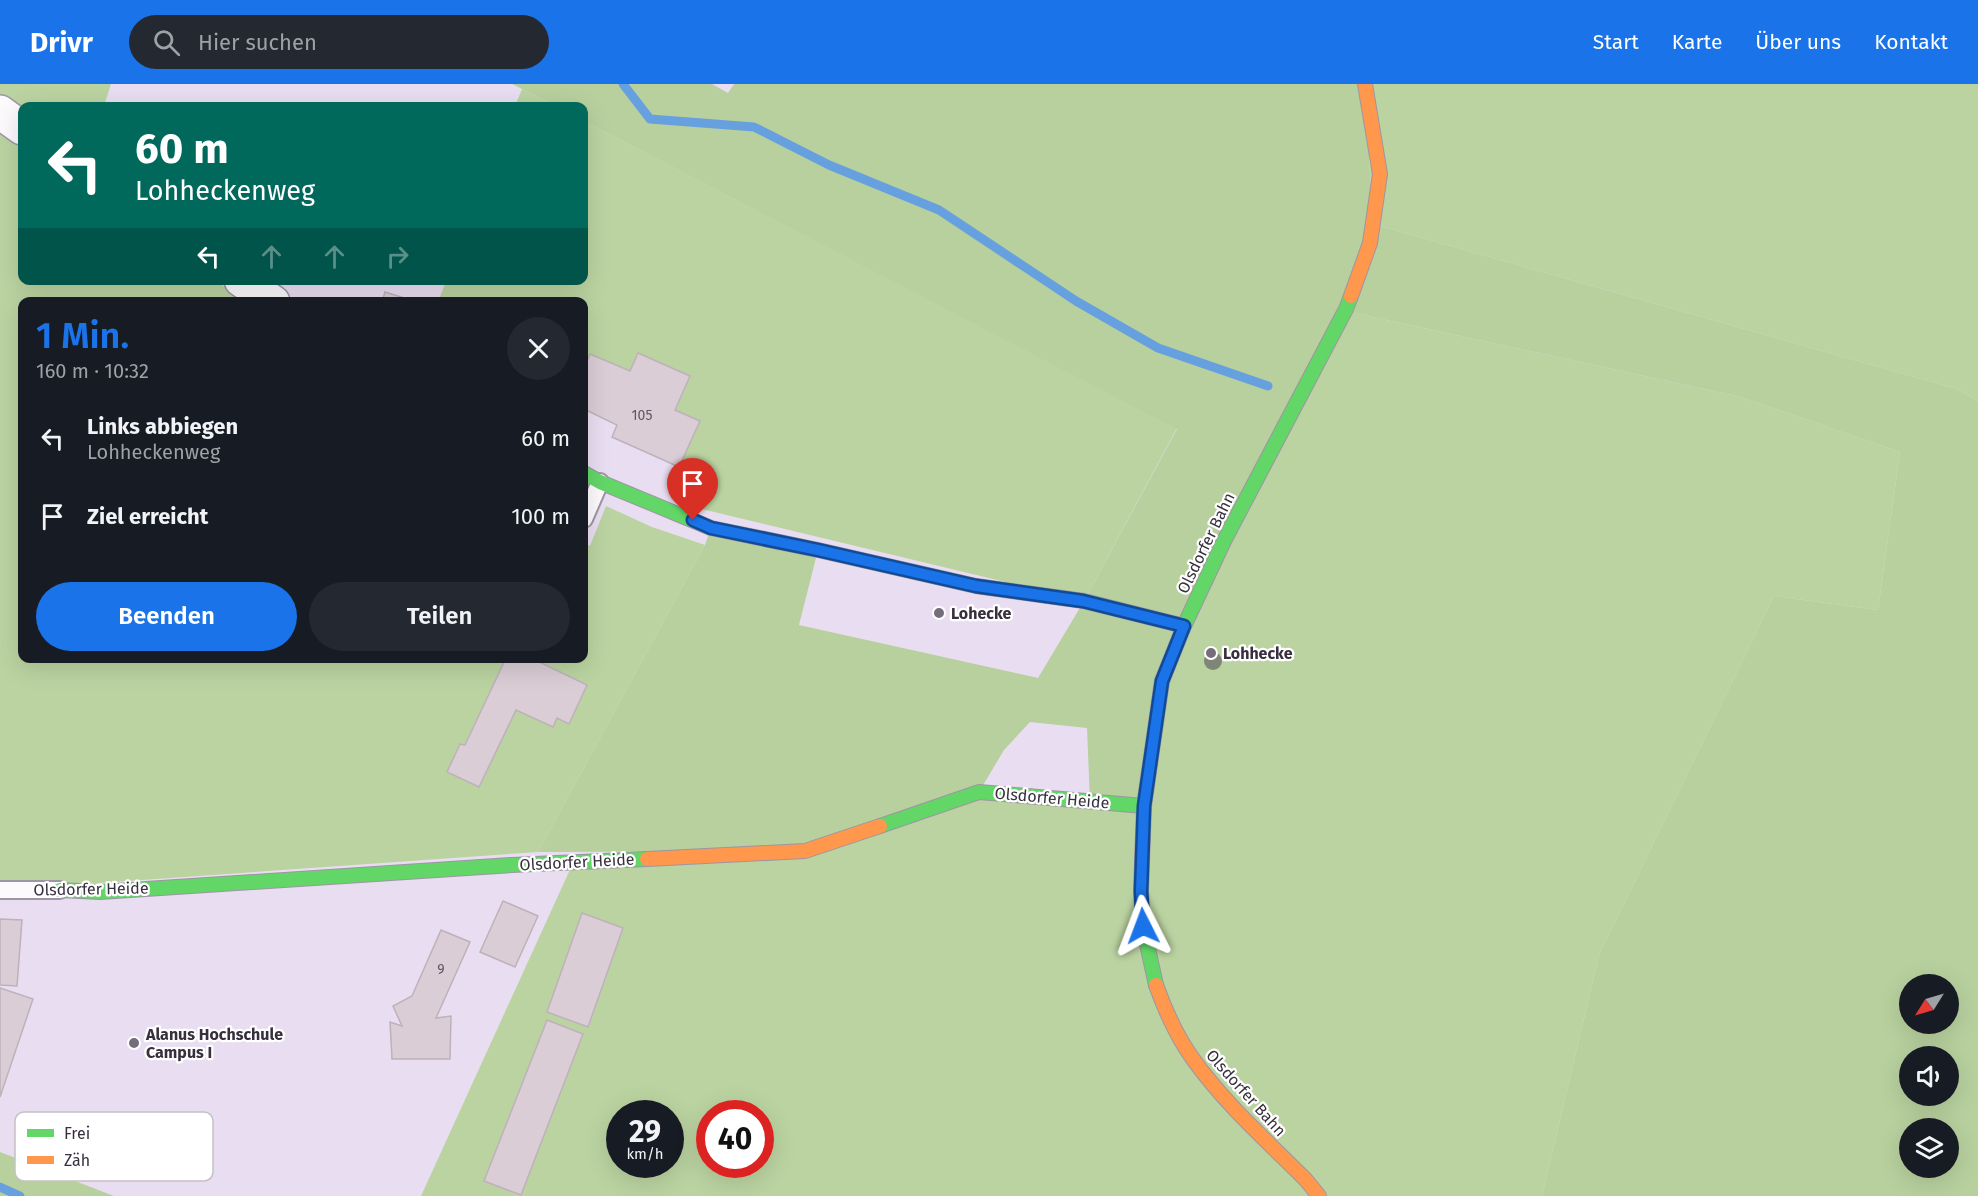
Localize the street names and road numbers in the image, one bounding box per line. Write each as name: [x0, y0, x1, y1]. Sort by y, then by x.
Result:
street label: Olsdorfer Bahn: [1173, 489, 1239, 597]
street label: Olsdorfer Heide: [994, 784, 1110, 812]
street label: Olsdorfer Heide: [519, 850, 635, 874]
street label: Olsdorfer Heide: [33, 878, 149, 900]
street label: Olsdorfer Bahn: [1202, 1046, 1290, 1140]

